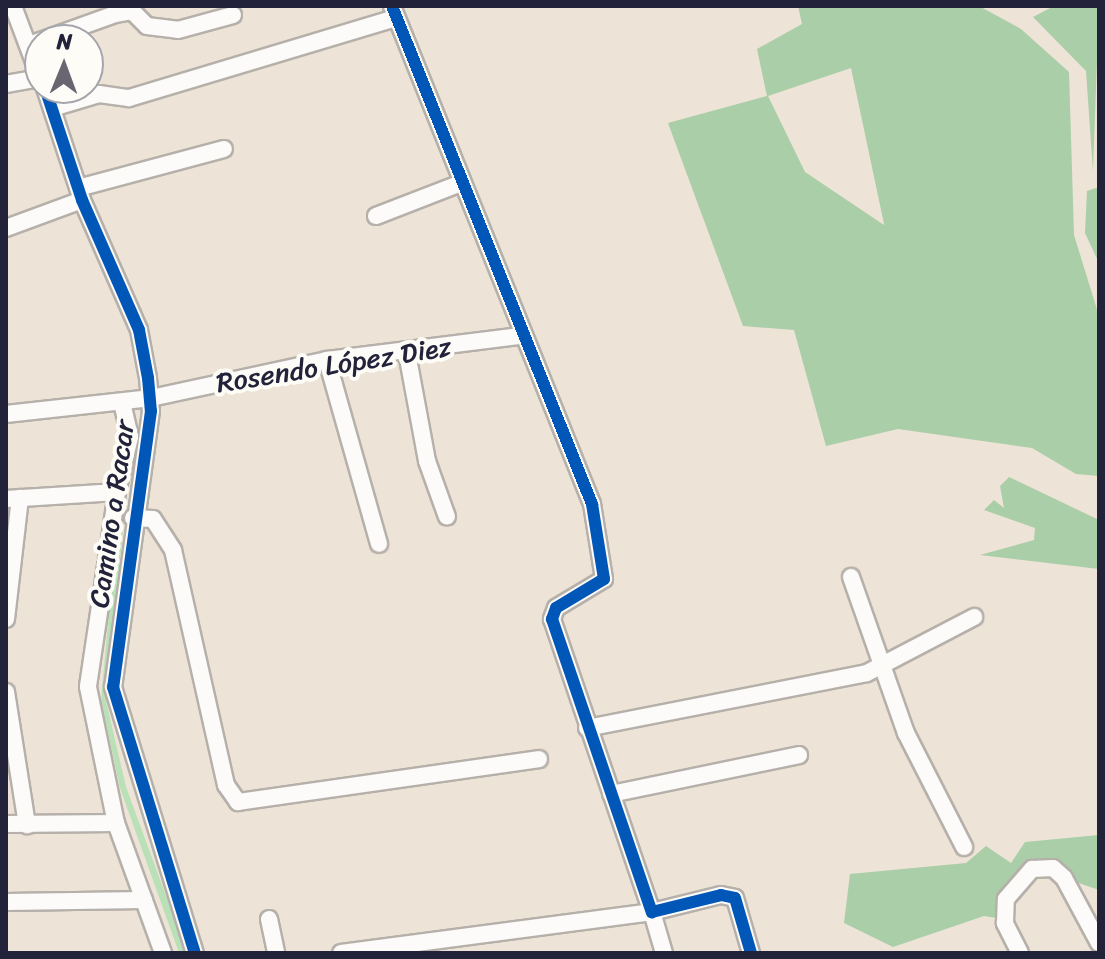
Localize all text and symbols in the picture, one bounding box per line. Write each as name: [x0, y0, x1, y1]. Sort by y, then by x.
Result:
text: N: [56, 22, 72, 61]
north arrow: [24, 24, 104, 104]
street label: Rosendo López Diez: [214, 330, 454, 400]
street label: Camino a Racar: [82, 418, 142, 610]

